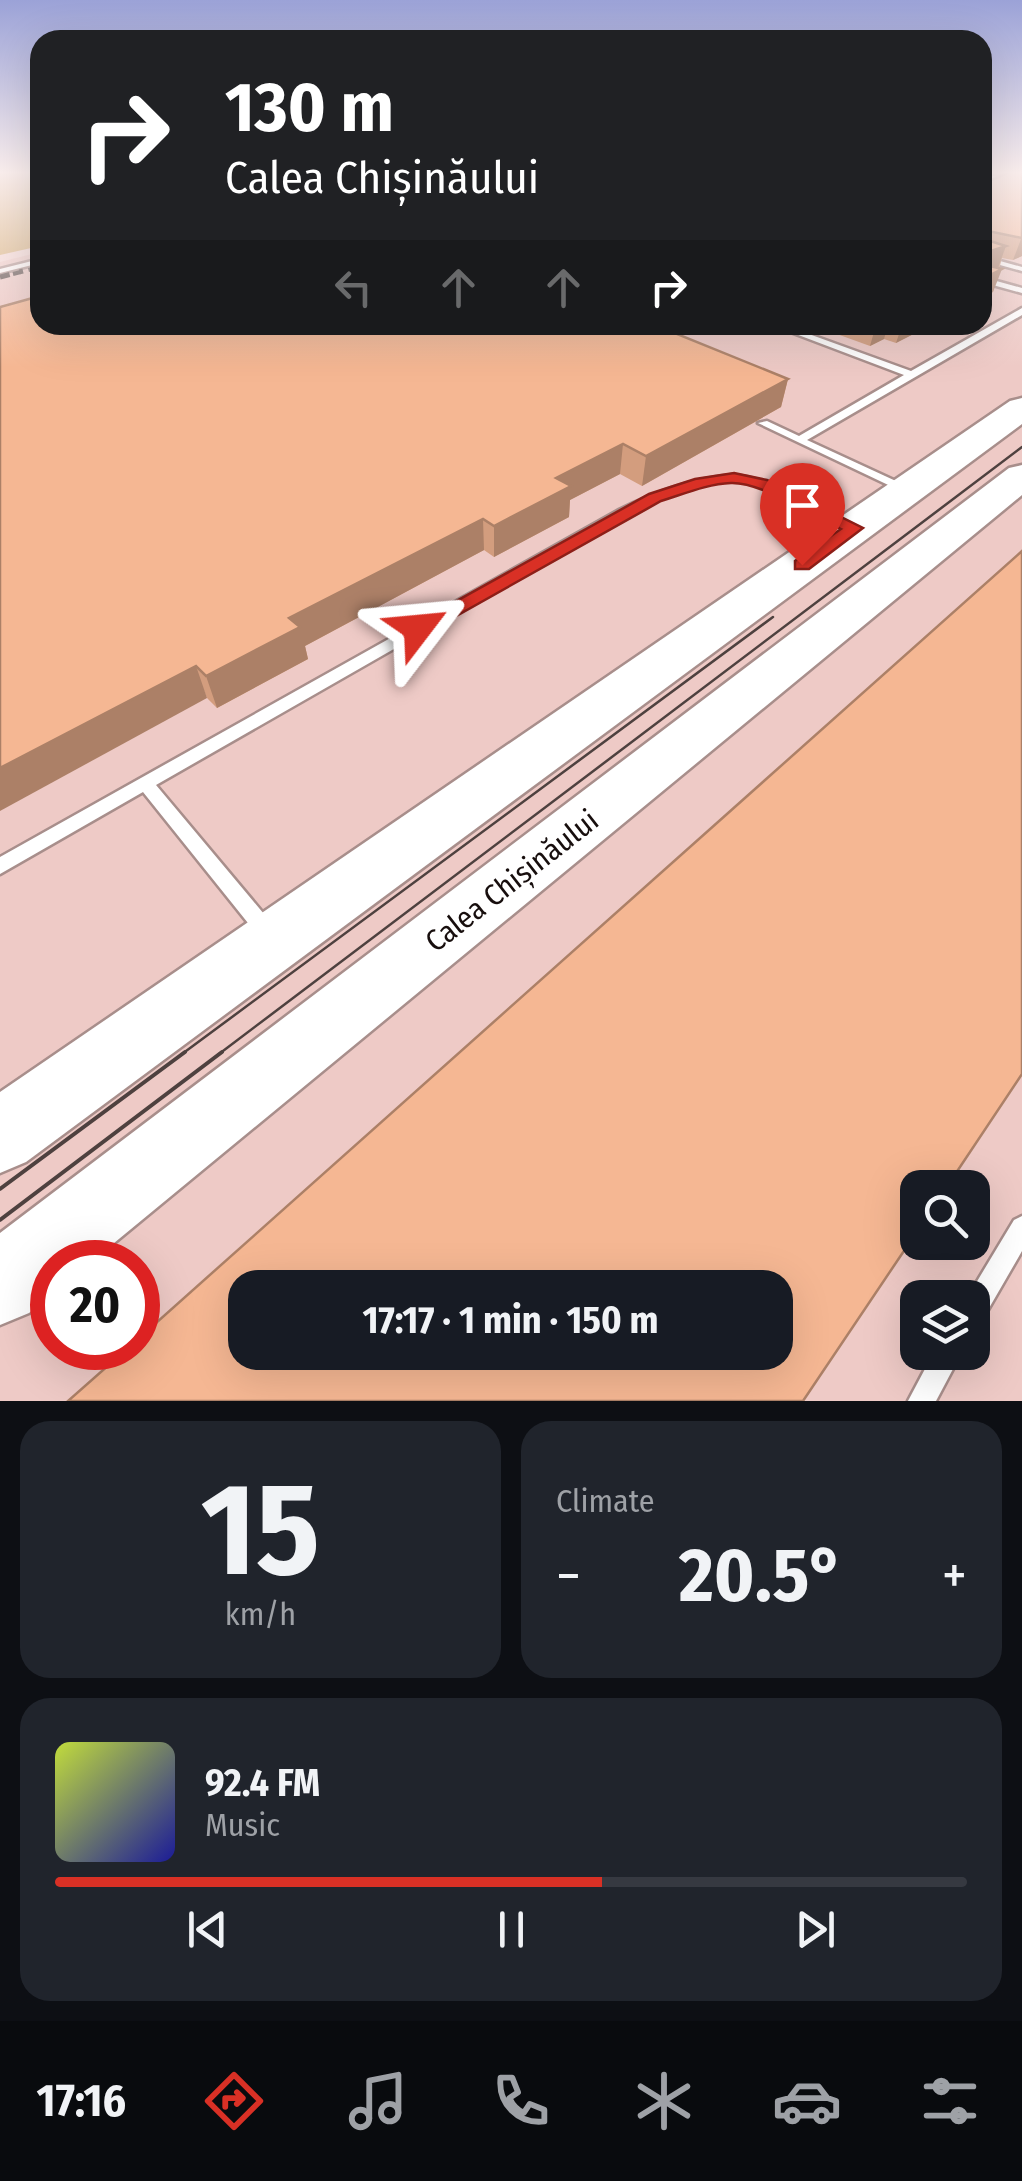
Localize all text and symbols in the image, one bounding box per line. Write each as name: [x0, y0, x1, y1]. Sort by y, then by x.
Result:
text: 130 m: [225, 66, 394, 150]
icon: right: [60, 70, 190, 200]
text: Calea Chișinăului: [225, 151, 539, 205]
icon: left: [326, 260, 381, 315]
icon: ahead: [431, 260, 486, 315]
icon: ahead: [536, 260, 591, 315]
icon: right: [641, 260, 696, 315]
pin: [760, 463, 845, 566]
icon: arrive: [775, 478, 830, 533]
position arrow: [366, 576, 470, 680]
street label: Calea Chișinăului: [418, 802, 606, 960]
map controls: [900, 1170, 990, 1370]
button: search: [900, 1170, 990, 1260]
speed limit sign: 20: [30, 1240, 160, 1370]
button: layers: [900, 1280, 990, 1370]
text: 17:17 · 1 min · 150 m: [362, 1297, 659, 1343]
text: 15: [201, 1452, 320, 1608]
text: Climate: [556, 1482, 655, 1520]
text: 20.5°: [679, 1531, 844, 1621]
text: −: [556, 1543, 581, 1609]
text: +: [942, 1543, 967, 1609]
text: km/h: [225, 1595, 296, 1633]
text: 92.4 FM: [205, 1760, 320, 1806]
text: Music: [205, 1806, 280, 1844]
icon: previous: [180, 1902, 235, 1957]
icon: pause: [484, 1902, 539, 1957]
icon: next: [788, 1902, 843, 1957]
icon: directions: [199, 2066, 269, 2136]
icon: music: [343, 2066, 413, 2136]
icon: phone: [486, 2066, 556, 2136]
icon: climate: [629, 2066, 699, 2136]
icon: car: [772, 2066, 842, 2136]
icon: filters: [915, 2066, 985, 2136]
text: 17:16: [37, 2074, 126, 2128]

